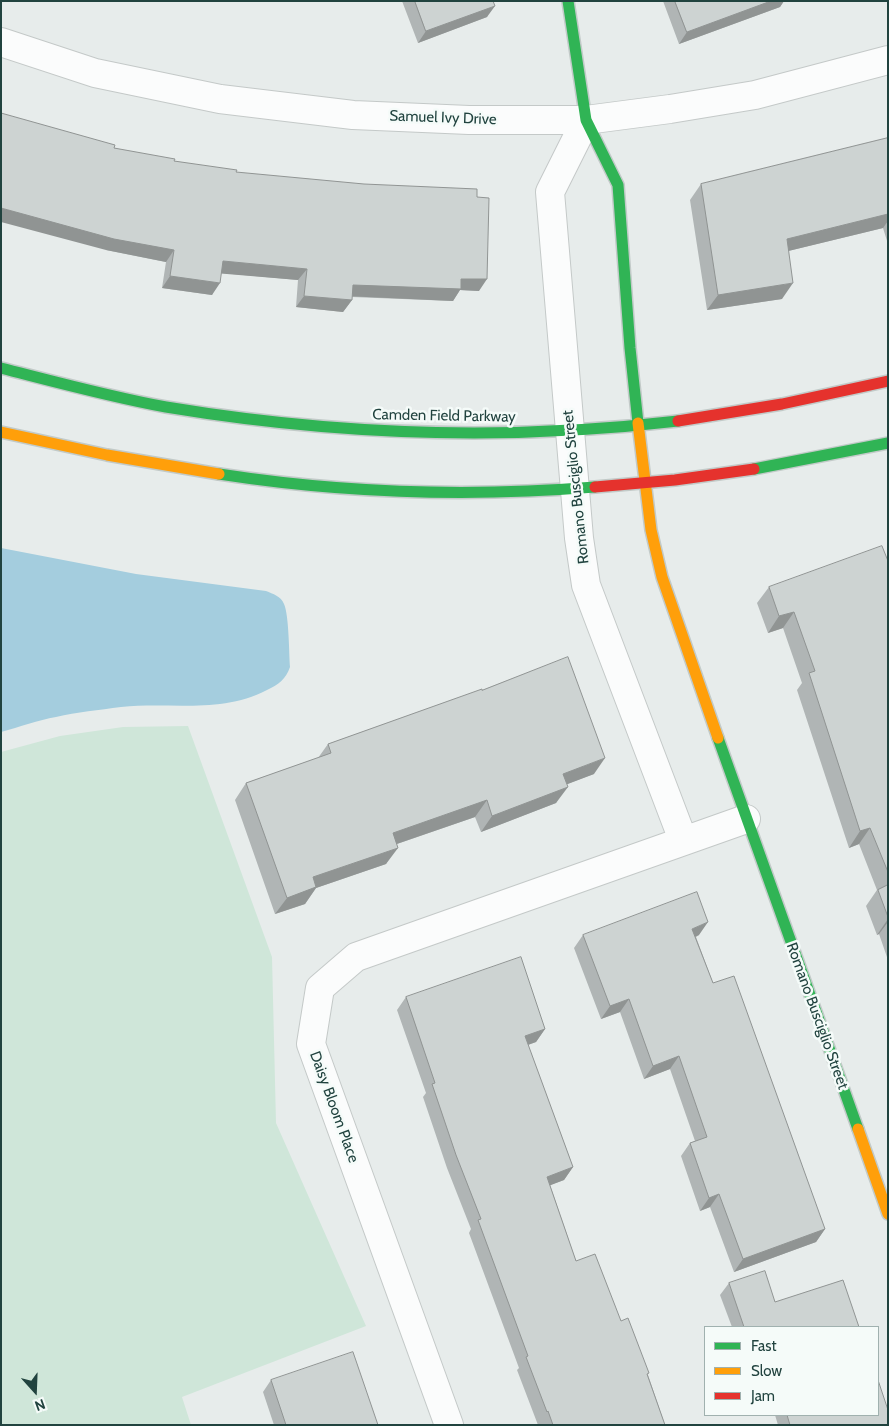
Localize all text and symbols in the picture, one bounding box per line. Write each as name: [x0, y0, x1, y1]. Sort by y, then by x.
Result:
street label: Samuel Ivy Drive: [389, 107, 497, 129]
street label: Camden Field Parkway: [372, 406, 516, 426]
street label: Romano Busciglio Street: [559, 409, 593, 565]
street label: Romano Busciglio Street: [782, 940, 852, 1092]
street label: Daisy Bloom Place: [305, 1049, 363, 1165]
legend: [704, 1326, 879, 1416]
text: Fast: [751, 1337, 776, 1355]
text: Slow: [751, 1362, 782, 1380]
north arrow: [10, 1366, 60, 1416]
text: Jam: [751, 1387, 775, 1405]
text: N: [32, 1395, 48, 1415]

